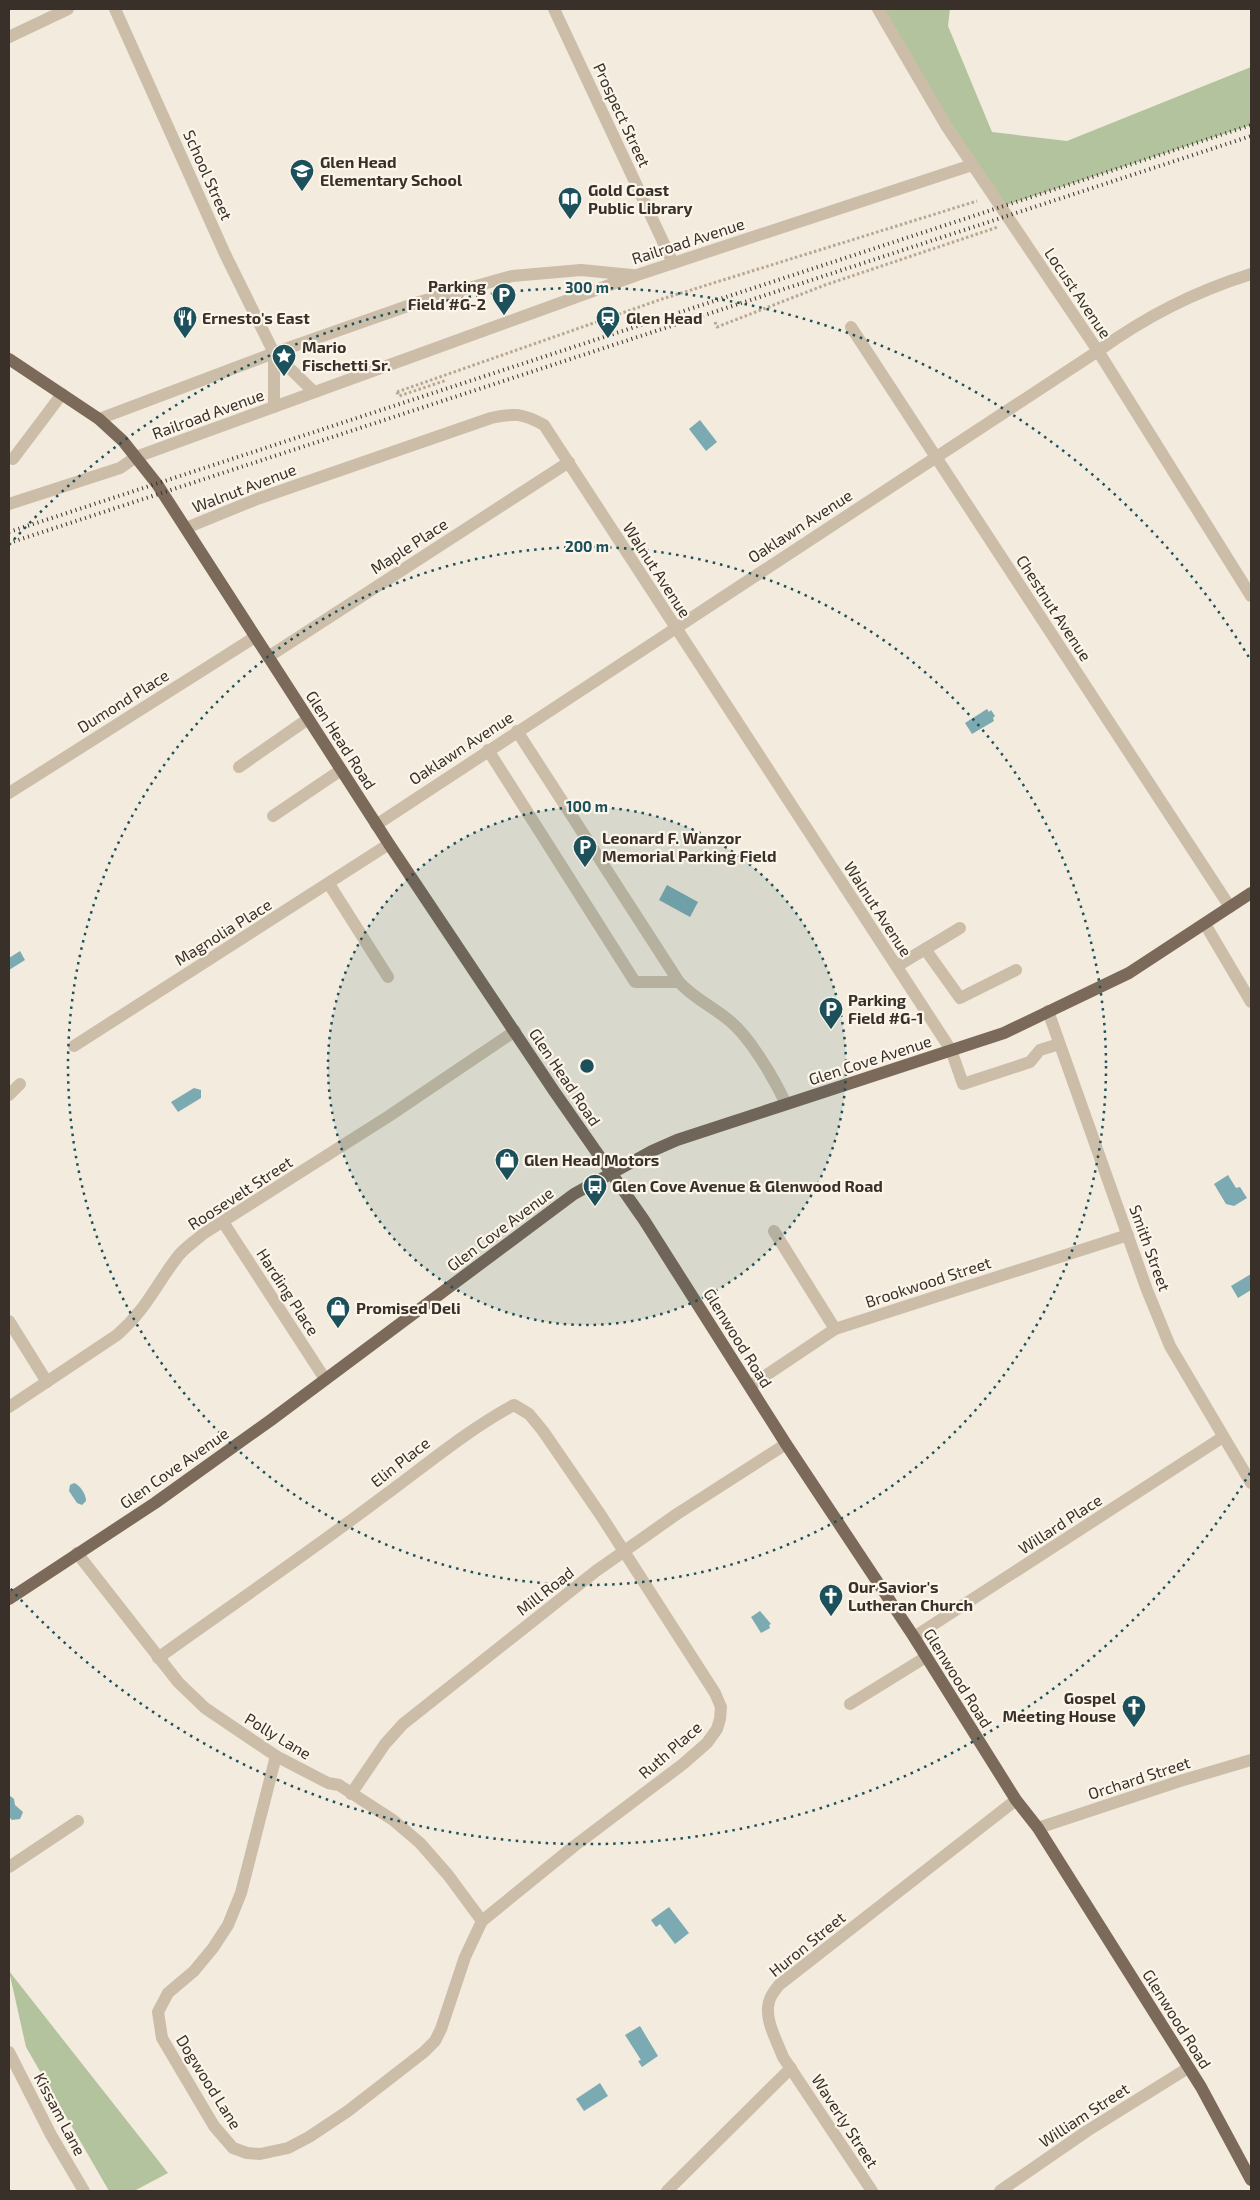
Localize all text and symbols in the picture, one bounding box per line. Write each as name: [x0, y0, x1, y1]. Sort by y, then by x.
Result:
street label: Prospect Street: [590, 60, 655, 170]
street label: School Street: [180, 127, 237, 223]
place label: Glen Head Elementary School: [320, 152, 463, 190]
school or university icon: Glen Head Elementary School: [289, 158, 315, 192]
place label: Gold Coast Public Library: [588, 180, 692, 218]
library icon: Gold Coast Public Library: [557, 186, 583, 220]
street label: Railroad Avenue: [629, 213, 747, 268]
street label: Locust Avenue: [1041, 244, 1116, 342]
place label: Parking Field #G-2: [408, 276, 487, 313]
text: 300 m: [565, 278, 609, 296]
parking icon: Parking Field #G-2: [491, 282, 517, 316]
restaurant icon: Ernesto's East: [172, 305, 198, 339]
station icon: Glen Head: [595, 305, 621, 339]
place label: Ernesto's East: [202, 308, 310, 327]
place label: Glen Head: [626, 308, 702, 327]
place label: Mario Fischetti Sr.: [302, 337, 391, 374]
place icon: Mario Fischetti Sr.: [271, 343, 297, 377]
street label: Railroad Avenue: [149, 385, 266, 443]
street label: Walnut Avenue: [189, 459, 298, 516]
street label: Oaklawn Avenue: [744, 485, 855, 566]
street label: Maple Place: [367, 514, 451, 578]
street label: Walnut Avenue: [620, 518, 695, 621]
text: 200 m: [565, 537, 609, 555]
street label: Chestnut Avenue: [1013, 551, 1096, 664]
street label: Dumond Place: [74, 665, 172, 736]
street label: Glen Head Road: [302, 687, 380, 793]
street label: Oaklawn Avenue: [405, 707, 516, 788]
text: 100 m: [566, 797, 608, 815]
place label: Leonard F. Wanzor Memorial Parking Field: [602, 828, 777, 865]
parking icon: Leonard F. Wanzor Memorial Parking Field: [572, 834, 598, 868]
street label: Walnut Avenue: [841, 857, 916, 960]
street label: Magnolia Place: [171, 894, 275, 969]
place label: Parking Field #G-1: [848, 990, 923, 1027]
parking icon: Parking Field #G-1: [818, 996, 844, 1030]
street label: Glen Head Road: [526, 1024, 605, 1129]
street label: Glen Cove Avenue: [806, 1031, 934, 1088]
centre of rings: [578, 1057, 596, 1075]
shop icon: Glen Head Motors: [494, 1147, 520, 1181]
place label: Glen Head Motors: [524, 1150, 659, 1169]
street label: Roosevelt Street: [184, 1152, 295, 1233]
bus stop icon: Glen Cove Avenue & Glenwood Road: [582, 1173, 608, 1207]
place label: Glen Cove Avenue & Glenwood Road: [612, 1176, 883, 1195]
street label: Glen Cove Avenue: [443, 1182, 557, 1275]
street label: Smith Street: [1126, 1202, 1175, 1294]
street label: Harding Place: [253, 1245, 324, 1339]
street label: Brookwood Street: [863, 1252, 993, 1311]
street label: Glenwood Road: [700, 1285, 777, 1391]
shop icon: Promised Deli: [325, 1295, 351, 1329]
place label: Promised Deli: [356, 1298, 461, 1317]
street label: Glen Cove Avenue: [116, 1423, 232, 1512]
street label: Elin Place: [366, 1433, 433, 1491]
street label: Willard Place: [1014, 1490, 1105, 1558]
street label: Mill Road: [512, 1562, 577, 1619]
place label: Our Savior's Lutheran Church: [848, 1577, 973, 1614]
church icon: Our Savior's Lutheran Church: [818, 1583, 844, 1617]
street label: Glenwood Road: [920, 1625, 997, 1731]
place label: Gospel Meeting House: [1002, 1688, 1117, 1725]
church icon: Gospel Meeting House: [1121, 1694, 1147, 1728]
street label: Polly Lane: [242, 1708, 315, 1763]
street label: Ruth Place: [634, 1717, 705, 1782]
street label: Orchard Street: [1085, 1752, 1192, 1803]
street label: Huron Street: [765, 1907, 849, 1980]
street label: Glenwood Road: [1139, 1966, 1216, 2072]
street label: Dogwood Lane: [173, 2031, 246, 2132]
street label: Kissam Lane: [31, 2069, 90, 2158]
street label: Waverly Street: [808, 2070, 883, 2171]
street label: William Street: [1035, 2078, 1132, 2151]

